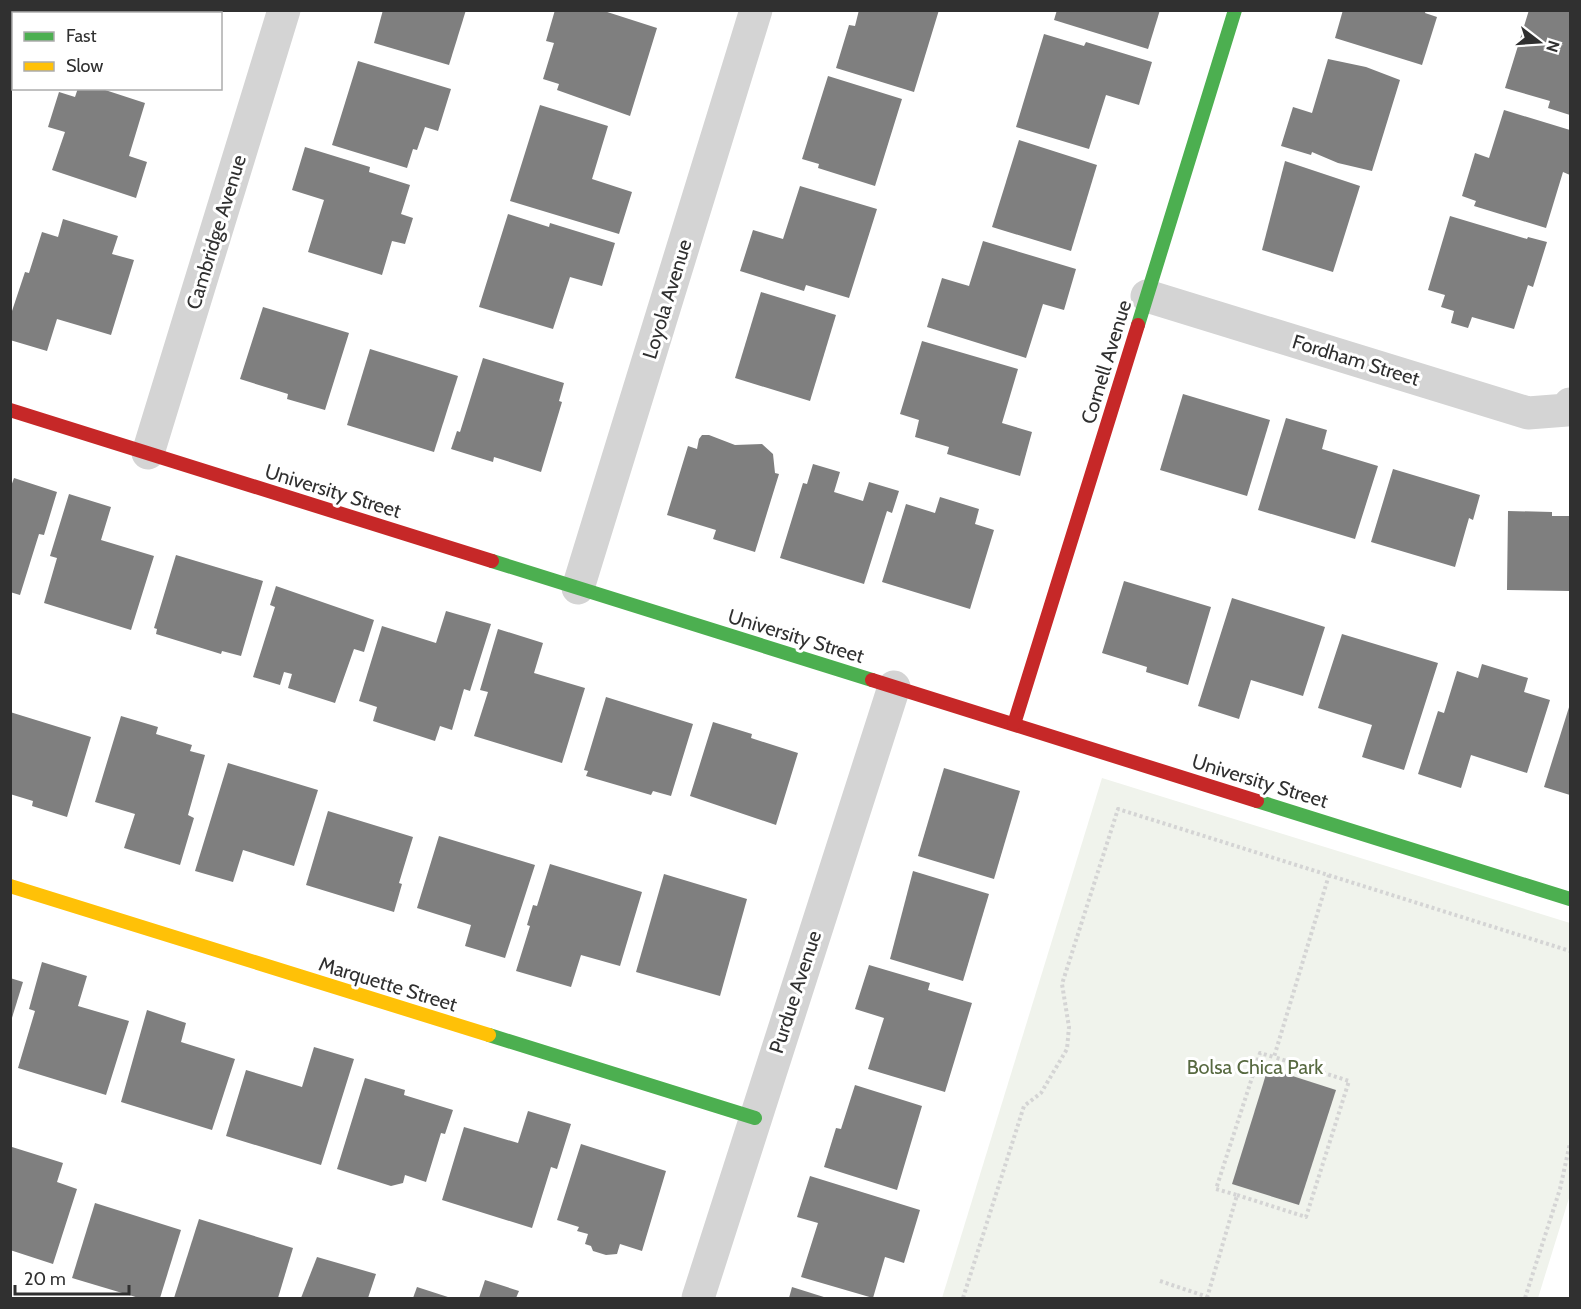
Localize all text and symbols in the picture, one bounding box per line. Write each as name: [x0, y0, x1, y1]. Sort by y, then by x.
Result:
legend: [12, 12, 222, 90]
north arrow: [1509, 12, 1569, 72]
text: Fast: [66, 25, 97, 47]
text: N: [1542, 38, 1564, 54]
text: Slow: [66, 55, 103, 77]
street label: Cambridge Avenue: [181, 152, 251, 312]
street label: Loyola Avenue: [637, 236, 697, 362]
street label: Cornell Avenue: [1076, 297, 1136, 427]
street label: Fordham Street: [1290, 329, 1423, 391]
street label: University Street: [262, 459, 404, 523]
street label: University Street: [725, 604, 867, 668]
street label: University Street: [1189, 749, 1331, 813]
street label: Purdue Avenue: [764, 928, 826, 1056]
street label: Marquette Street: [316, 952, 460, 1016]
park label: Bolsa Chica Park: [1187, 1055, 1323, 1079]
scale bar: [15, 1258, 129, 1296]
text: 20 m: [24, 1268, 66, 1290]

